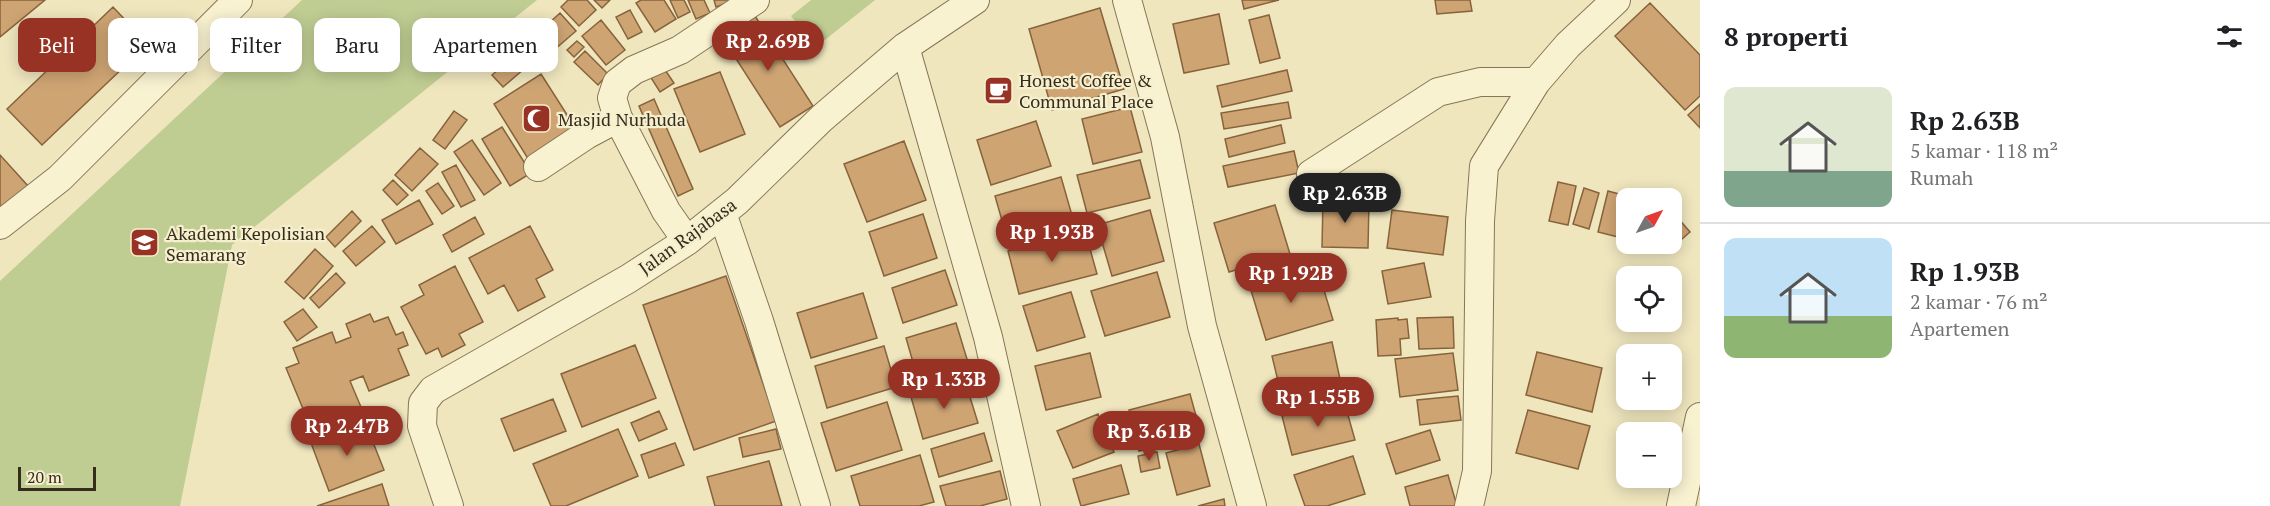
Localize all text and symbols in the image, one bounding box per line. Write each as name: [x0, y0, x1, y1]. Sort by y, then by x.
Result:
chip: Beli: [18, 18, 96, 72]
chip: Sewa: [108, 18, 198, 72]
chip: Filter: [210, 18, 302, 72]
chip: Baru: [314, 18, 400, 72]
chip: Apartemen: [412, 18, 558, 72]
text: 8 properti: [1724, 19, 1848, 53]
icon: filters: [2213, 20, 2246, 53]
pin: Rp 2.69B: [706, 21, 830, 72]
text: Rp 2.69B: [726, 27, 810, 54]
place label: Honest Coffee & Communal Place: [1019, 68, 1153, 113]
cafe icon: Honest Coffee & Communal Place: [982, 74, 1014, 106]
mosque icon: Masjid Nurhuda: [521, 103, 553, 135]
text: Rp 2.63B: [1910, 103, 2020, 137]
place label: Masjid Nurhuda: [558, 107, 686, 131]
icon: home: [1772, 111, 1844, 183]
text: 5 kamar · 118 m²: [1910, 137, 2058, 164]
text: Rumah: [1910, 164, 1973, 191]
pin: Rp 2.63B: [1283, 173, 1407, 224]
text: Rp 2.63B: [1303, 179, 1387, 206]
north arrow: [1616, 188, 1682, 254]
map controls: [1616, 188, 1682, 488]
street label: Jalan Rajabasa: [633, 192, 741, 280]
pin: Rp 1.93B: [990, 212, 1114, 263]
text: Rp 1.93B: [1010, 218, 1094, 245]
place label: Akademi Kepolisian Semarang: [166, 221, 325, 266]
school or university icon: Akademi Kepolisian Semarang: [129, 227, 161, 259]
pin: Rp 1.92B: [1229, 253, 1353, 304]
text: Rp 1.93B: [1910, 254, 2020, 288]
text: Rp 1.92B: [1249, 259, 1333, 286]
icon: home: [1772, 262, 1844, 334]
button: locate: [1616, 266, 1682, 332]
text: 2 kamar · 76 m²: [1910, 288, 2048, 315]
text: Apartemen: [1910, 315, 2009, 342]
button: +: [1616, 344, 1682, 410]
pin: Rp 1.33B: [882, 359, 1006, 410]
text: Rp 1.33B: [902, 365, 986, 392]
pin: Rp 1.55B: [1256, 377, 1380, 428]
text: Rp 1.55B: [1276, 383, 1360, 410]
pin: Rp 2.47B: [285, 406, 409, 457]
pin: Rp 3.61B: [1087, 411, 1211, 462]
text: Rp 2.47B: [305, 412, 389, 439]
text: Rp 3.61B: [1107, 417, 1191, 444]
button: −: [1616, 422, 1682, 488]
scale bar: [18, 464, 96, 492]
text: 20 m: [27, 466, 62, 488]

